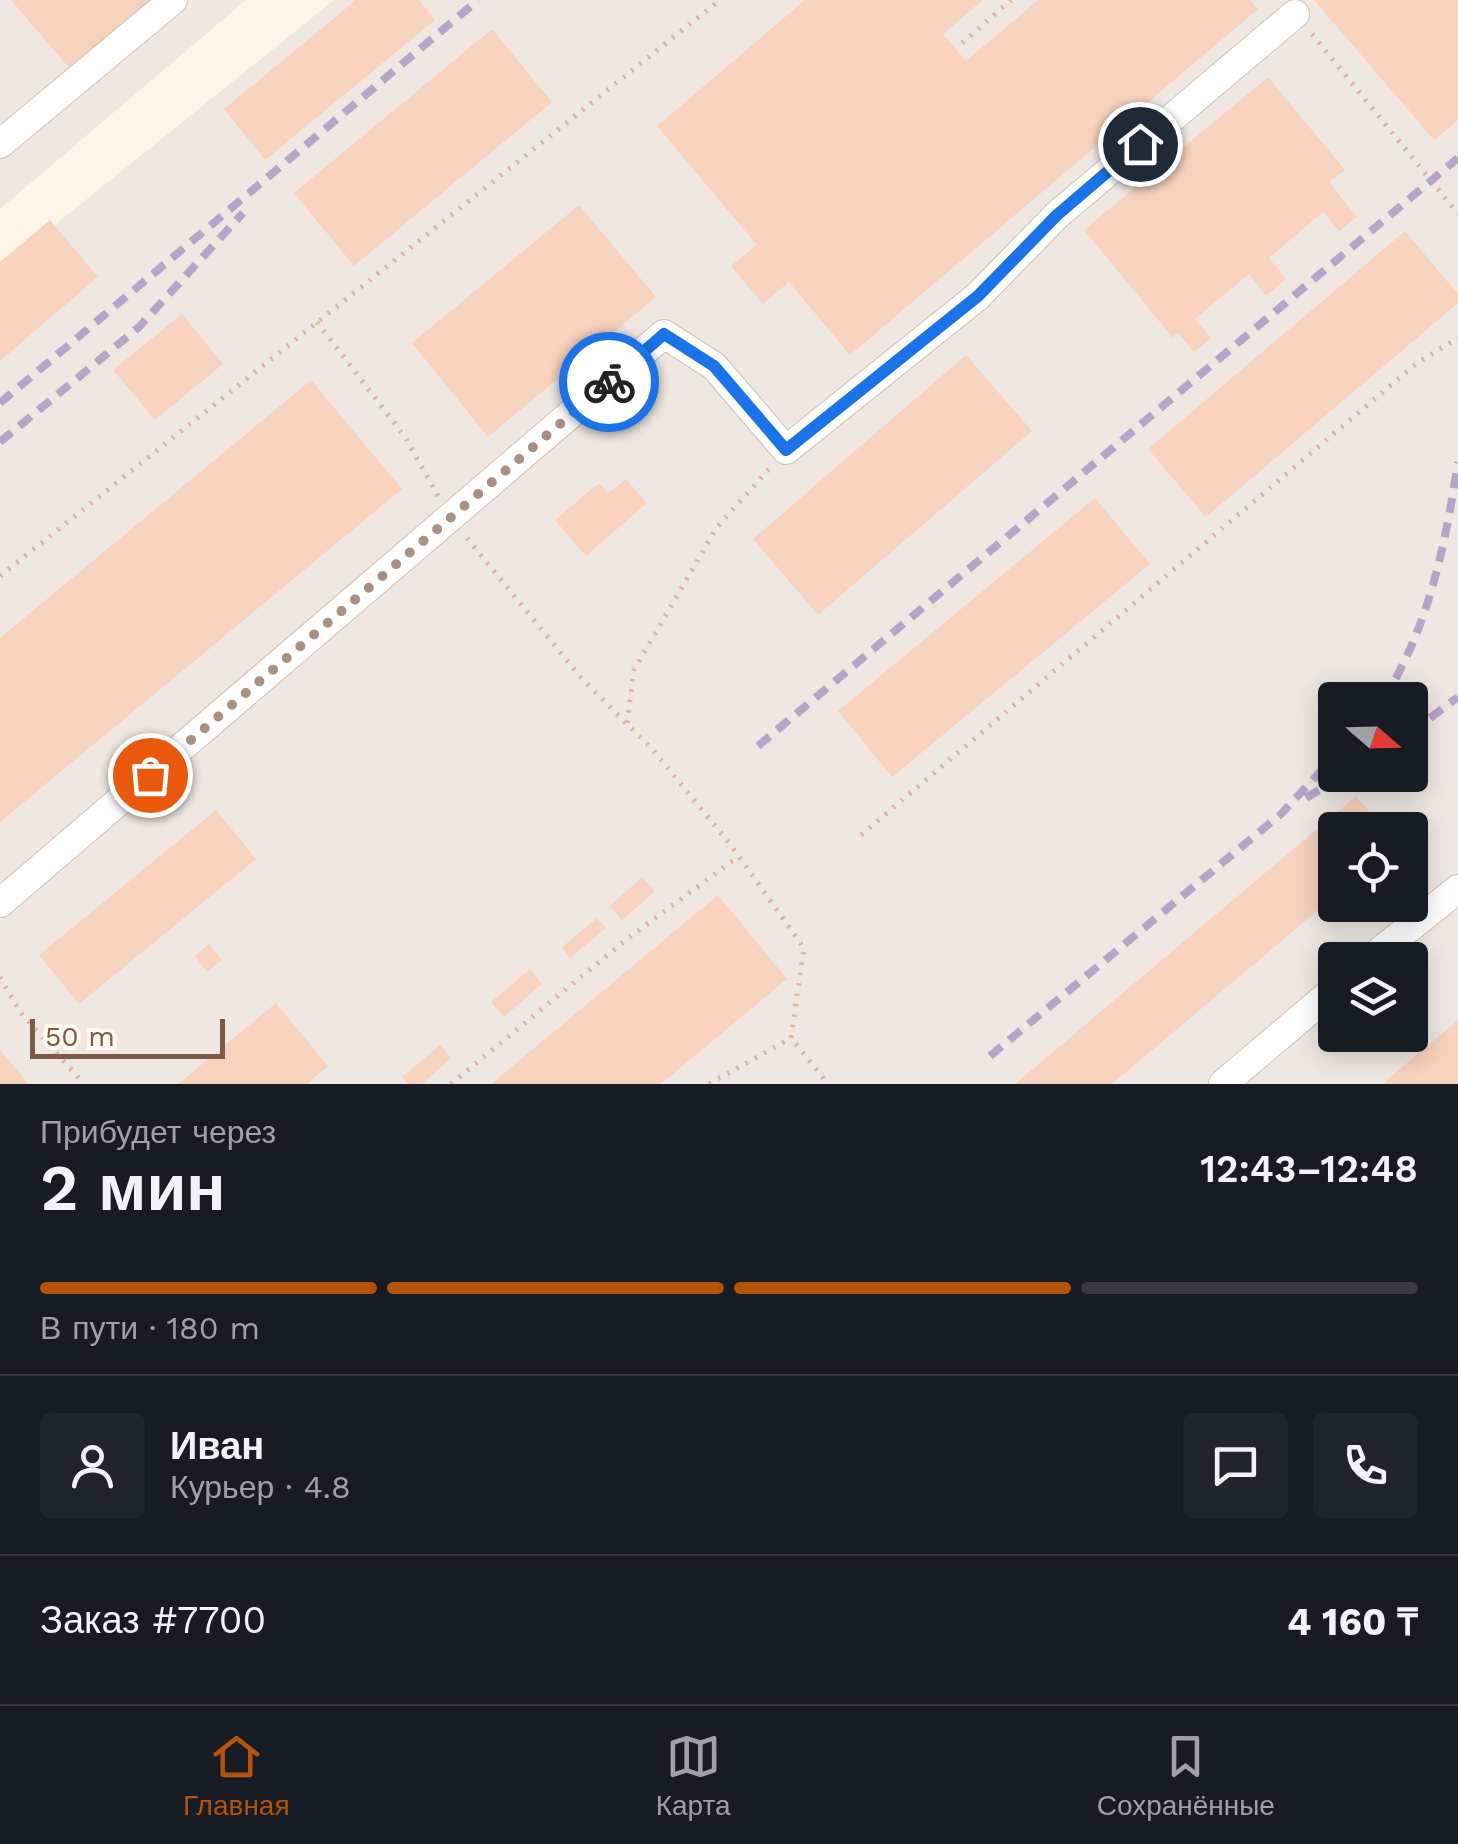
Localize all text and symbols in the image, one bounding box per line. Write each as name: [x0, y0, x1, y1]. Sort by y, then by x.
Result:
pin: [1098, 102, 1183, 187]
icon: home: [1113, 117, 1168, 172]
courier: [559, 332, 659, 432]
icon: bike: [582, 355, 637, 410]
north arrow: [1318, 682, 1428, 792]
map controls: [1318, 682, 1428, 1052]
pin: [108, 733, 193, 818]
icon: bag: [123, 748, 178, 803]
button: locate: [1318, 812, 1428, 922]
button: layers: [1318, 942, 1428, 1052]
scale bar: [30, 1014, 225, 1058]
text: 50 m: [45, 1020, 115, 1053]
text: Прибудет через: [40, 1113, 276, 1151]
text: 12:43–12:48: [1200, 1147, 1418, 1191]
text: 2 мин: [40, 1150, 226, 1226]
text: В пути · 180 m: [40, 1309, 260, 1347]
button: person: [40, 1413, 145, 1518]
button: chat: [1183, 1413, 1288, 1518]
button: phone: [1313, 1413, 1418, 1518]
text: Иван: [170, 1424, 264, 1468]
text: Курьер · 4.8: [170, 1468, 351, 1506]
text: Заказ #7700: [40, 1598, 266, 1642]
text: 4 160 ₸: [1287, 1600, 1418, 1644]
tab: Главная: [183, 1729, 290, 1822]
tab: Карта: [656, 1729, 731, 1822]
tab: Сохранённые: [1097, 1729, 1275, 1822]

